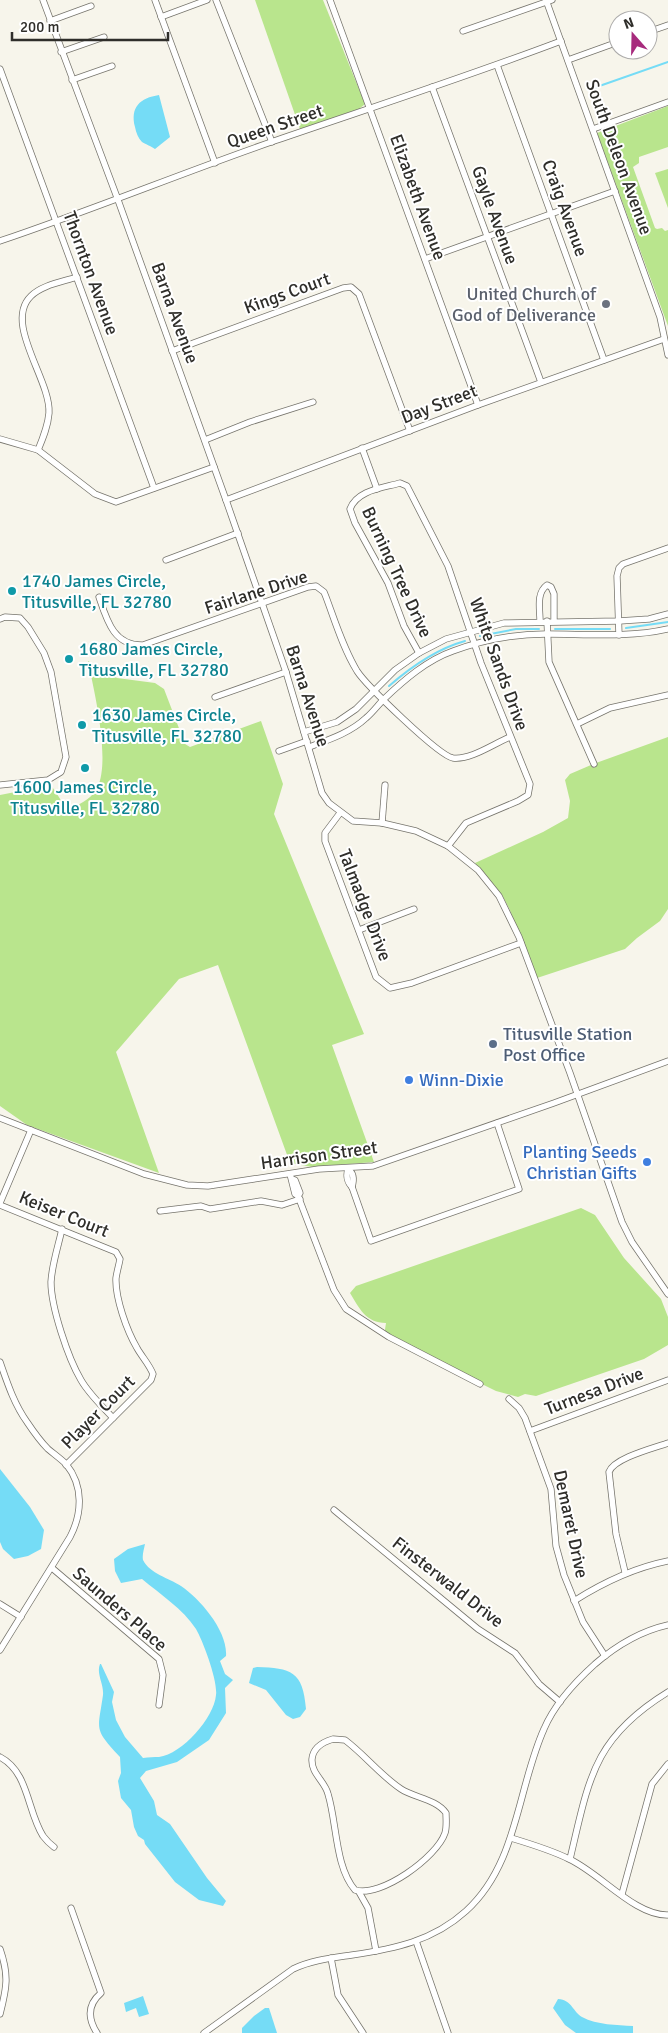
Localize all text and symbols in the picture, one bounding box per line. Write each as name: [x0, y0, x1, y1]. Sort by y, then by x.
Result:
scale bar: [12, 10, 169, 42]
north arrow: [608, 10, 658, 60]
text: N: [621, 14, 636, 33]
text: 200 m: [20, 18, 60, 36]
street label: South Deleon Avenue: [581, 76, 657, 238]
street label: Queen Street: [224, 99, 326, 153]
street label: Elizabeth Avenue: [385, 131, 451, 263]
street label: Craig Avenue: [537, 157, 593, 259]
street label: Gayle Avenue: [467, 163, 523, 267]
street label: Thornton Avenue: [58, 208, 124, 338]
street label: Barna Avenue: [147, 260, 203, 366]
street label: Kings Court: [241, 267, 333, 319]
place label: United Church of God of Deliverance: [452, 283, 597, 326]
marker: United Church of God of Deliverance: [600, 298, 612, 310]
street label: Day Street: [398, 379, 480, 429]
street label: Burning Tree Drive: [357, 503, 437, 641]
street label: Fairlane Drive: [202, 565, 310, 619]
place label: 1740 James Circle, Titusville, FL 32780: [22, 570, 172, 613]
marker: 1740 James Circle, Titusville, FL 32780: [6, 585, 18, 597]
street label: White Sands Drive: [465, 595, 533, 733]
place label: 1680 James Circle, Titusville, FL 32780: [79, 638, 229, 681]
street label: Barna Avenue: [281, 642, 335, 750]
marker: 1680 James Circle, Titusville, FL 32780: [63, 653, 75, 665]
place label: 1630 James Circle, Titusville, FL 32780: [92, 704, 242, 747]
marker: 1630 James Circle, Titusville, FL 32780: [76, 719, 88, 731]
marker: 1600 James Circle, Titusville, FL 32780: [79, 762, 91, 774]
place label: 1600 James Circle, Titusville, FL 32780: [10, 776, 160, 819]
street label: Talmadge Drive: [334, 846, 396, 964]
place label: Titusville Station Post Office: [503, 1023, 632, 1066]
marker: Titusville Station Post Office: [487, 1038, 499, 1050]
place label: Winn-Dixie: [419, 1069, 504, 1091]
marker: Winn-Dixie: [403, 1074, 415, 1086]
street label: Harrison Street: [259, 1136, 379, 1174]
place label: Planting Seeds Christian Gifts: [522, 1141, 637, 1184]
marker: Planting Seeds Christian Gifts: [641, 1156, 653, 1168]
street label: Keiser Court: [16, 1186, 112, 1242]
street label: Turnesa Drive: [542, 1362, 646, 1420]
street label: Player Court: [56, 1370, 140, 1454]
street label: Demaret Drive: [549, 1468, 593, 1580]
street label: Finsterwald Drive: [388, 1532, 508, 1632]
street label: Saunders Place: [68, 1562, 172, 1656]

